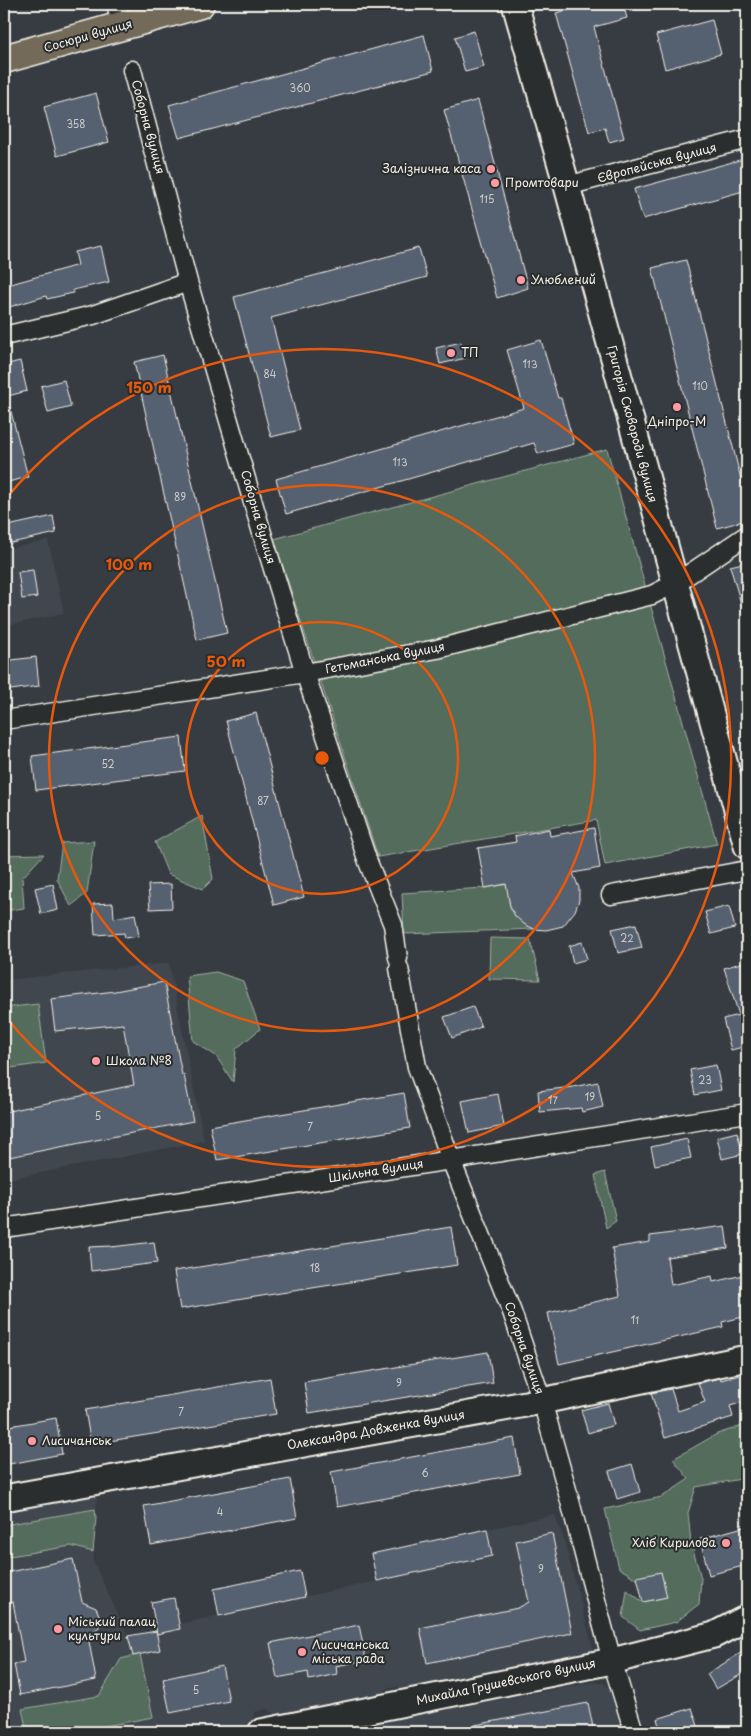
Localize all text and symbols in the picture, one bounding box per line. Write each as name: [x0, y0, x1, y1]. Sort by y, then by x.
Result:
street label: Сосюри вулиця: [41, 14, 134, 56]
street label: Соборна вулиця: [128, 78, 170, 176]
house number: 360: [290, 80, 310, 95]
house number: 358: [66, 116, 86, 131]
street label: Європейська вулиця: [595, 137, 718, 187]
place label: Залiзнична каса: [382, 159, 481, 177]
marker: Залiзнична каса: [485, 163, 497, 175]
place label: Промтовари: [505, 173, 579, 191]
marker: Промтовари: [489, 177, 501, 189]
house number: 115: [480, 191, 494, 206]
place label: Улюблений: [531, 270, 596, 288]
marker: Улюблений: [515, 274, 527, 286]
place label: ТП: [461, 343, 479, 361]
street label: Григорія Сковороди вулиця: [603, 343, 663, 504]
marker: ТП: [445, 347, 457, 359]
house number: 113: [522, 356, 538, 371]
house number: 84: [264, 366, 277, 381]
text: 150 m: [126, 375, 172, 398]
house number: 110: [692, 378, 708, 393]
marker: Днiпро-М: [671, 401, 683, 413]
place label: Днiпро-М: [647, 412, 706, 430]
house number: 113: [392, 454, 408, 469]
street label: Соборна вулиця: [237, 468, 281, 566]
house number: 89: [174, 489, 186, 504]
text: 100 m: [106, 552, 152, 575]
street label: Гетьманська вулиця: [324, 637, 446, 677]
text: 50 m: [207, 649, 245, 672]
centre of rings: [313, 749, 331, 767]
house number: 52: [101, 756, 115, 771]
house number: 87: [257, 793, 269, 808]
house number: 22: [620, 930, 634, 945]
place label: Школа №8: [106, 1051, 172, 1069]
marker: Школа №8: [90, 1055, 102, 1067]
house number: 23: [698, 1072, 712, 1087]
house number: 19: [585, 1089, 595, 1104]
house number: 17: [548, 1092, 559, 1107]
house number: 5: [95, 1108, 101, 1123]
house number: 7: [307, 1119, 313, 1134]
street label: Шкільна вулиця: [327, 1154, 425, 1186]
house number: 18: [310, 1260, 320, 1275]
street label: Соборна вулиця: [501, 1299, 549, 1396]
house number: 11: [631, 1312, 639, 1327]
house number: 9: [396, 1375, 402, 1390]
house number: 7: [178, 1404, 184, 1419]
street label: Олександра Довженка вулиця: [286, 1405, 466, 1453]
place label: Лисичанськ: [42, 1431, 111, 1449]
marker: Лисичанськ: [26, 1435, 38, 1447]
house number: 6: [421, 1465, 429, 1480]
house number: 4: [217, 1504, 224, 1519]
place label: Хліб Кирилова: [632, 1533, 717, 1551]
marker: Хліб Кирилова: [720, 1537, 732, 1549]
house number: 9: [538, 1561, 544, 1576]
place label: Міський палац культури: [68, 1612, 156, 1644]
marker: Міський палац культури: [52, 1623, 64, 1635]
place label: Лисичанська міська рада: [312, 1635, 389, 1667]
marker: Лисичанська міська рада: [296, 1646, 308, 1658]
street label: Михайла Грушевського вулиця: [414, 1653, 597, 1709]
house number: 5: [193, 1682, 199, 1697]

